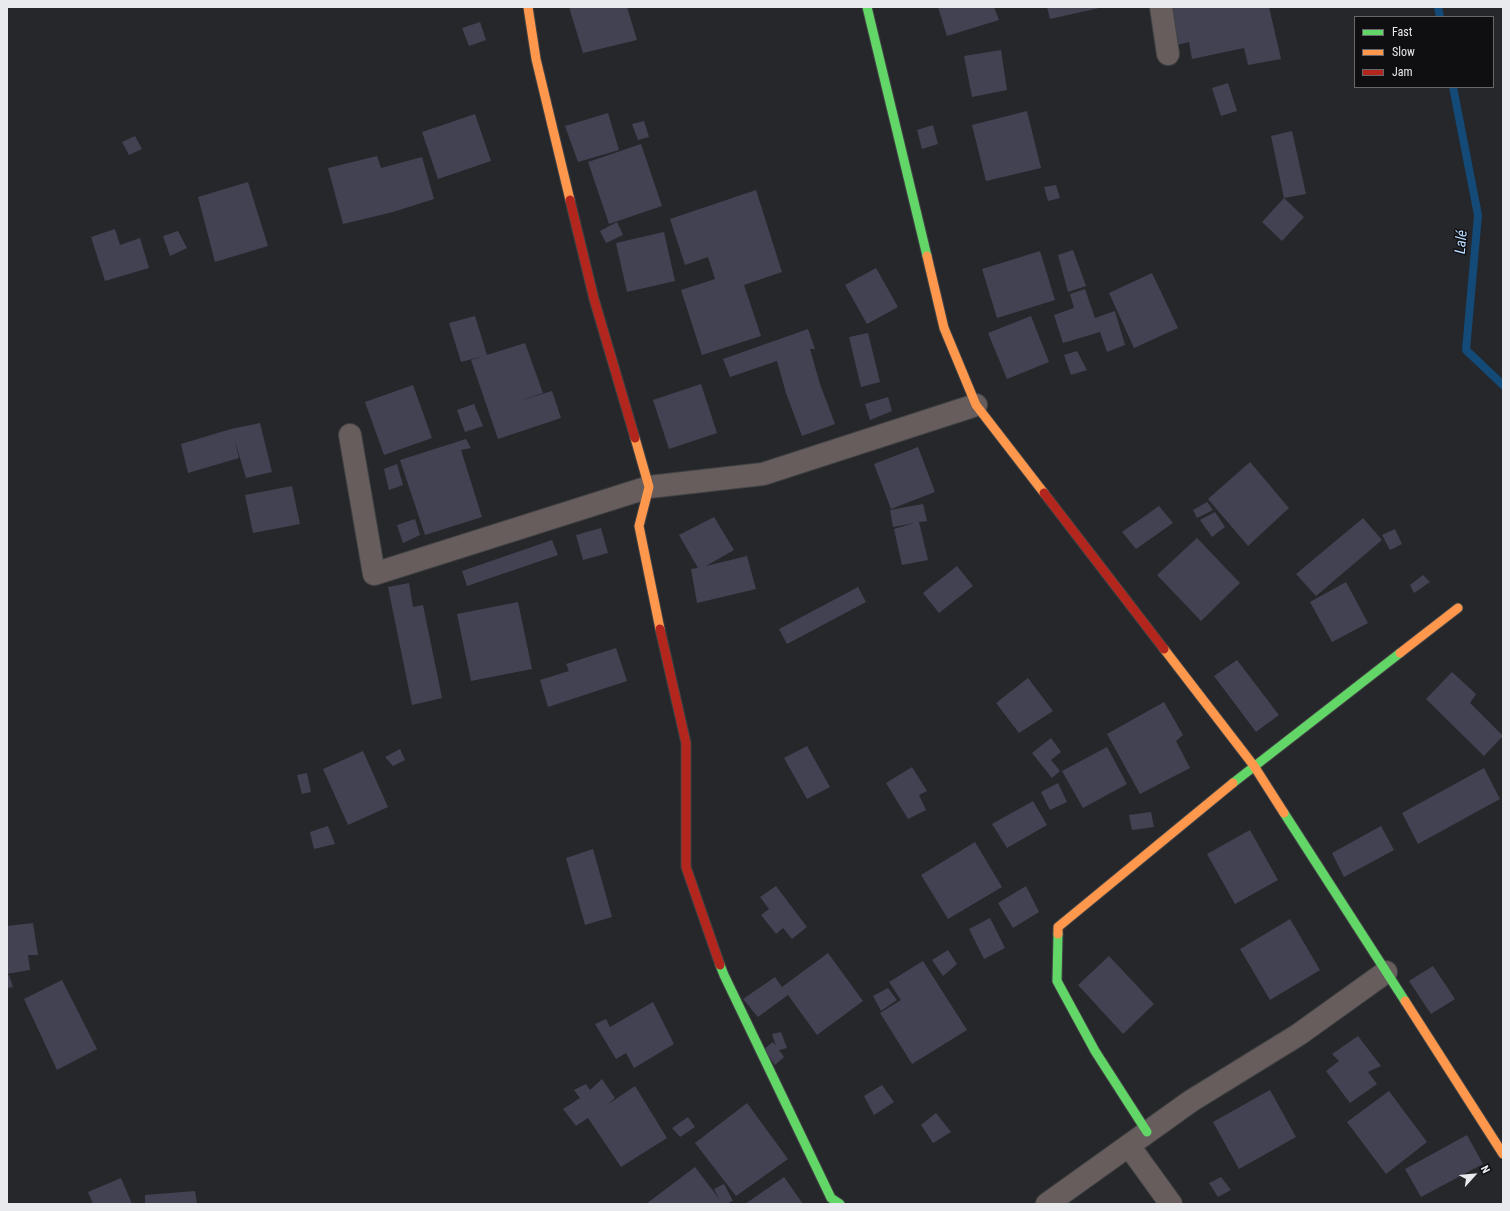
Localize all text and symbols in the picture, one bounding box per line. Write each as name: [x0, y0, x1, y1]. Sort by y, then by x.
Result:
legend: [1354, 16, 1494, 88]
text: Fast: [1392, 25, 1412, 39]
text: Slow: [1392, 45, 1415, 59]
text: Jam: [1392, 65, 1413, 79]
water label: Lalé: [1452, 229, 1472, 255]
north arrow: [1454, 1155, 1494, 1195]
text: N: [1478, 1163, 1492, 1175]

